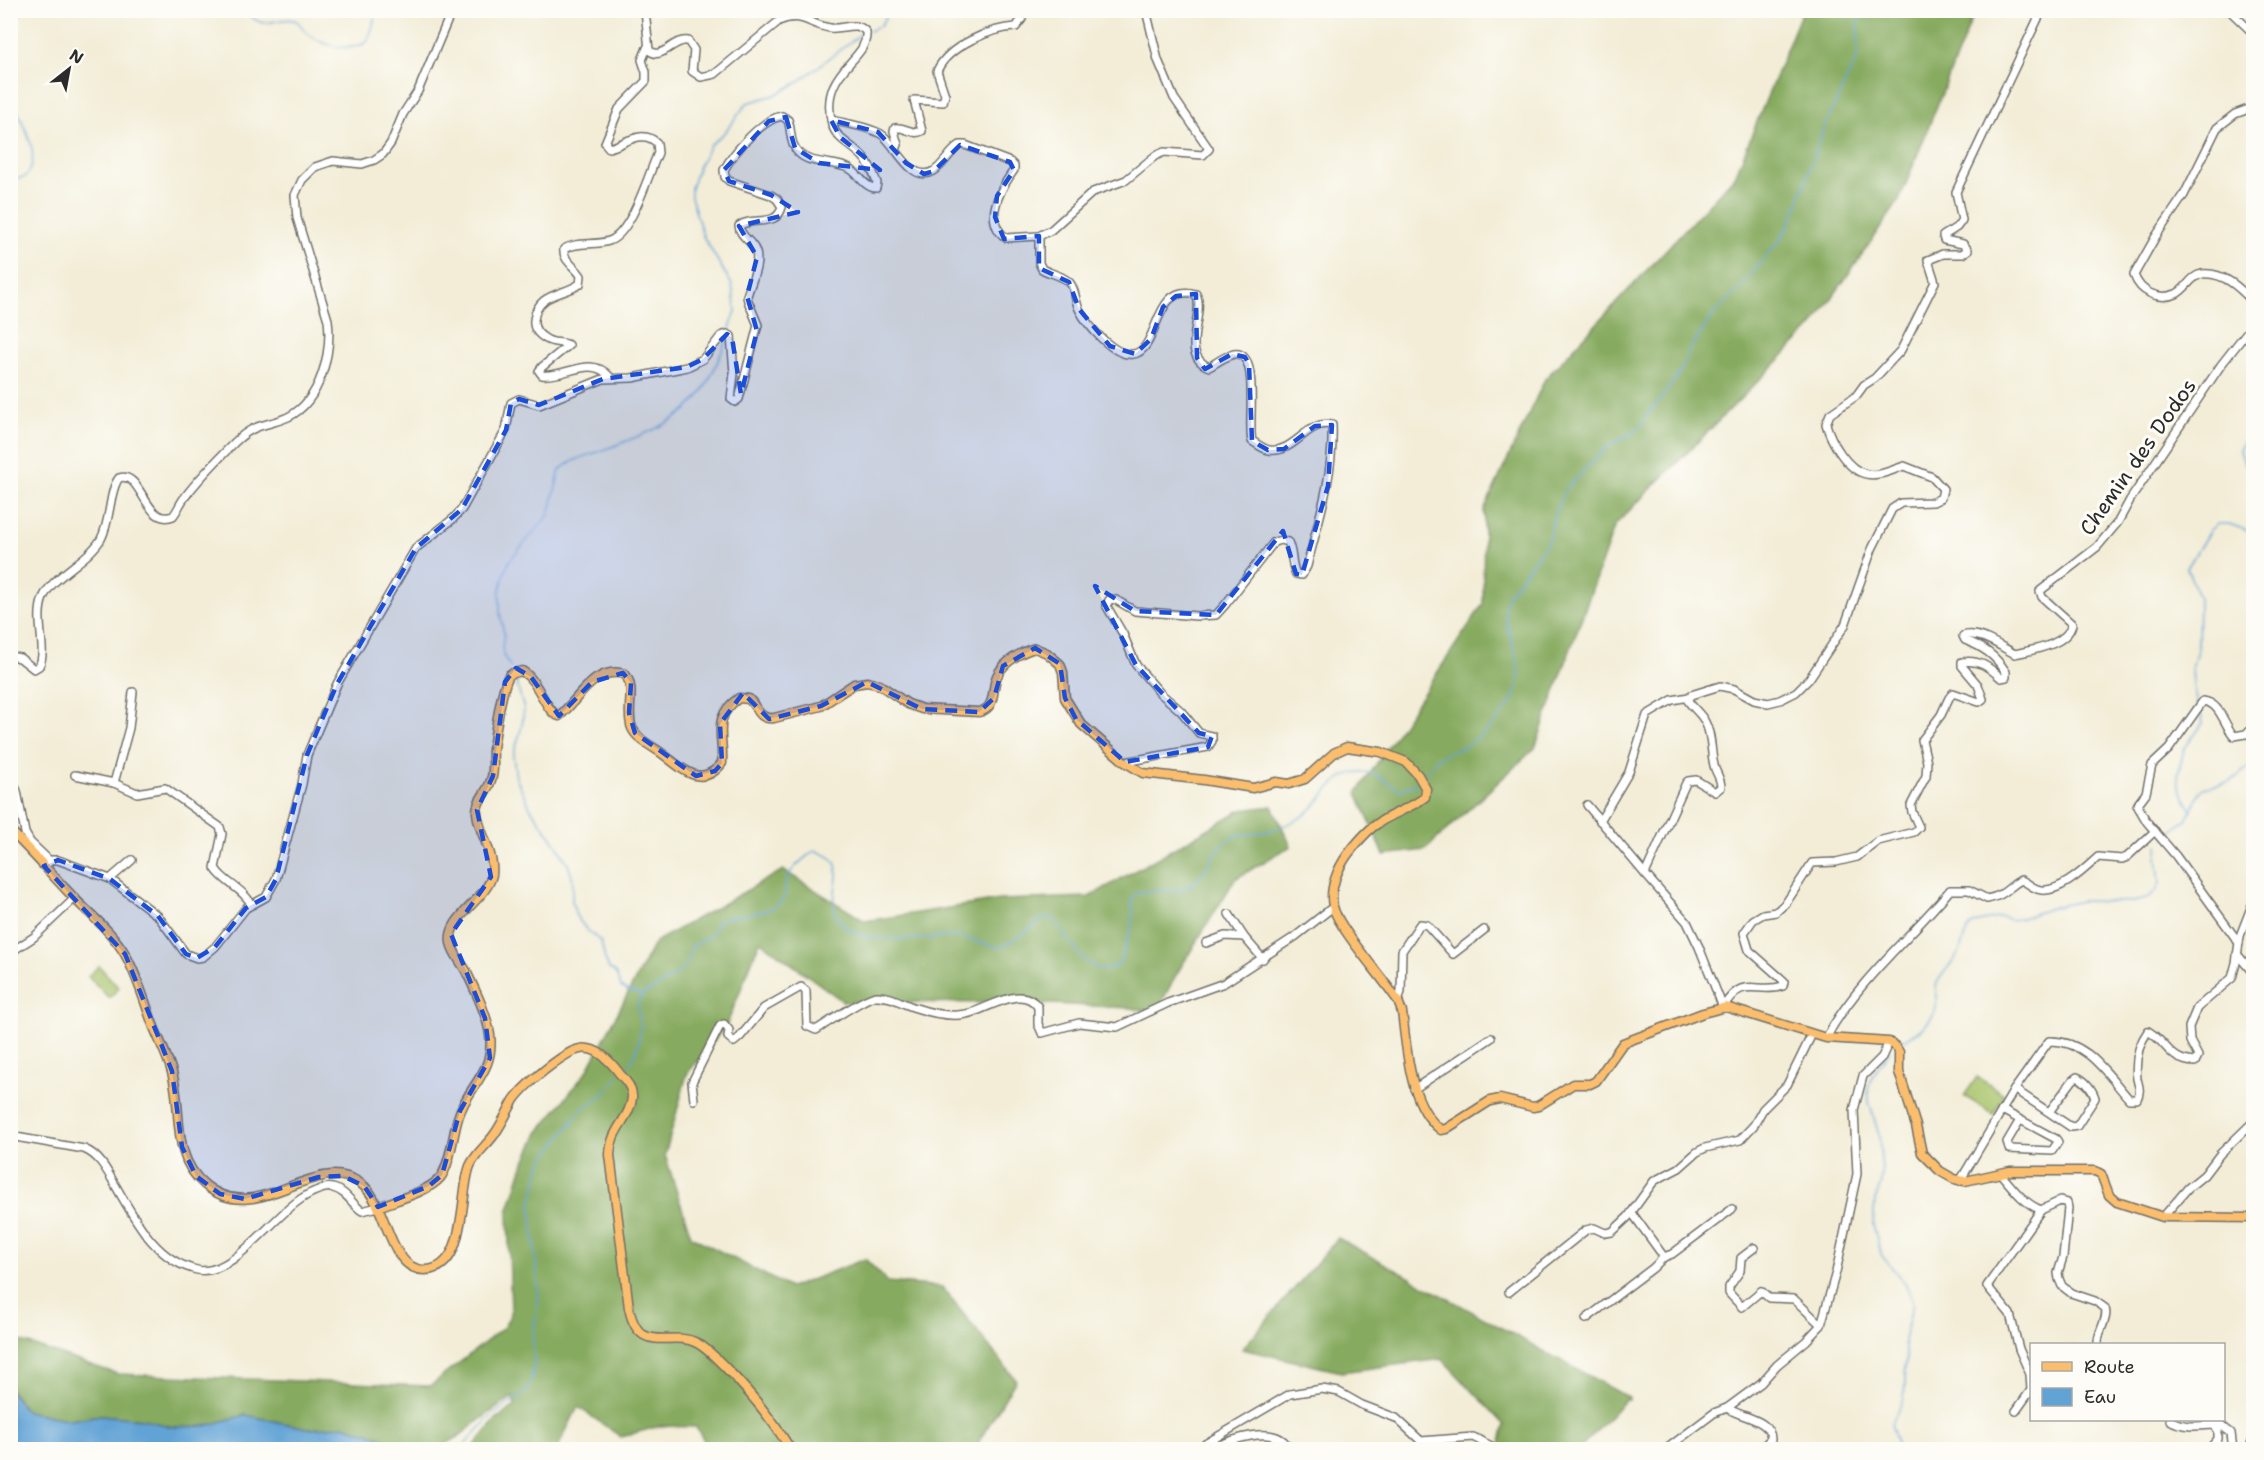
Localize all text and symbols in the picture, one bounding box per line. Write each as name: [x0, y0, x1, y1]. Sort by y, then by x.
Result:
north arrow: [39, 39, 99, 99]
text: N: [66, 44, 87, 69]
street label: Chemin des Dodos: [2073, 373, 2203, 541]
legend: [2030, 1343, 2225, 1421]
text: Route: [2084, 1355, 2135, 1379]
text: Eau: [2084, 1385, 2116, 1409]

